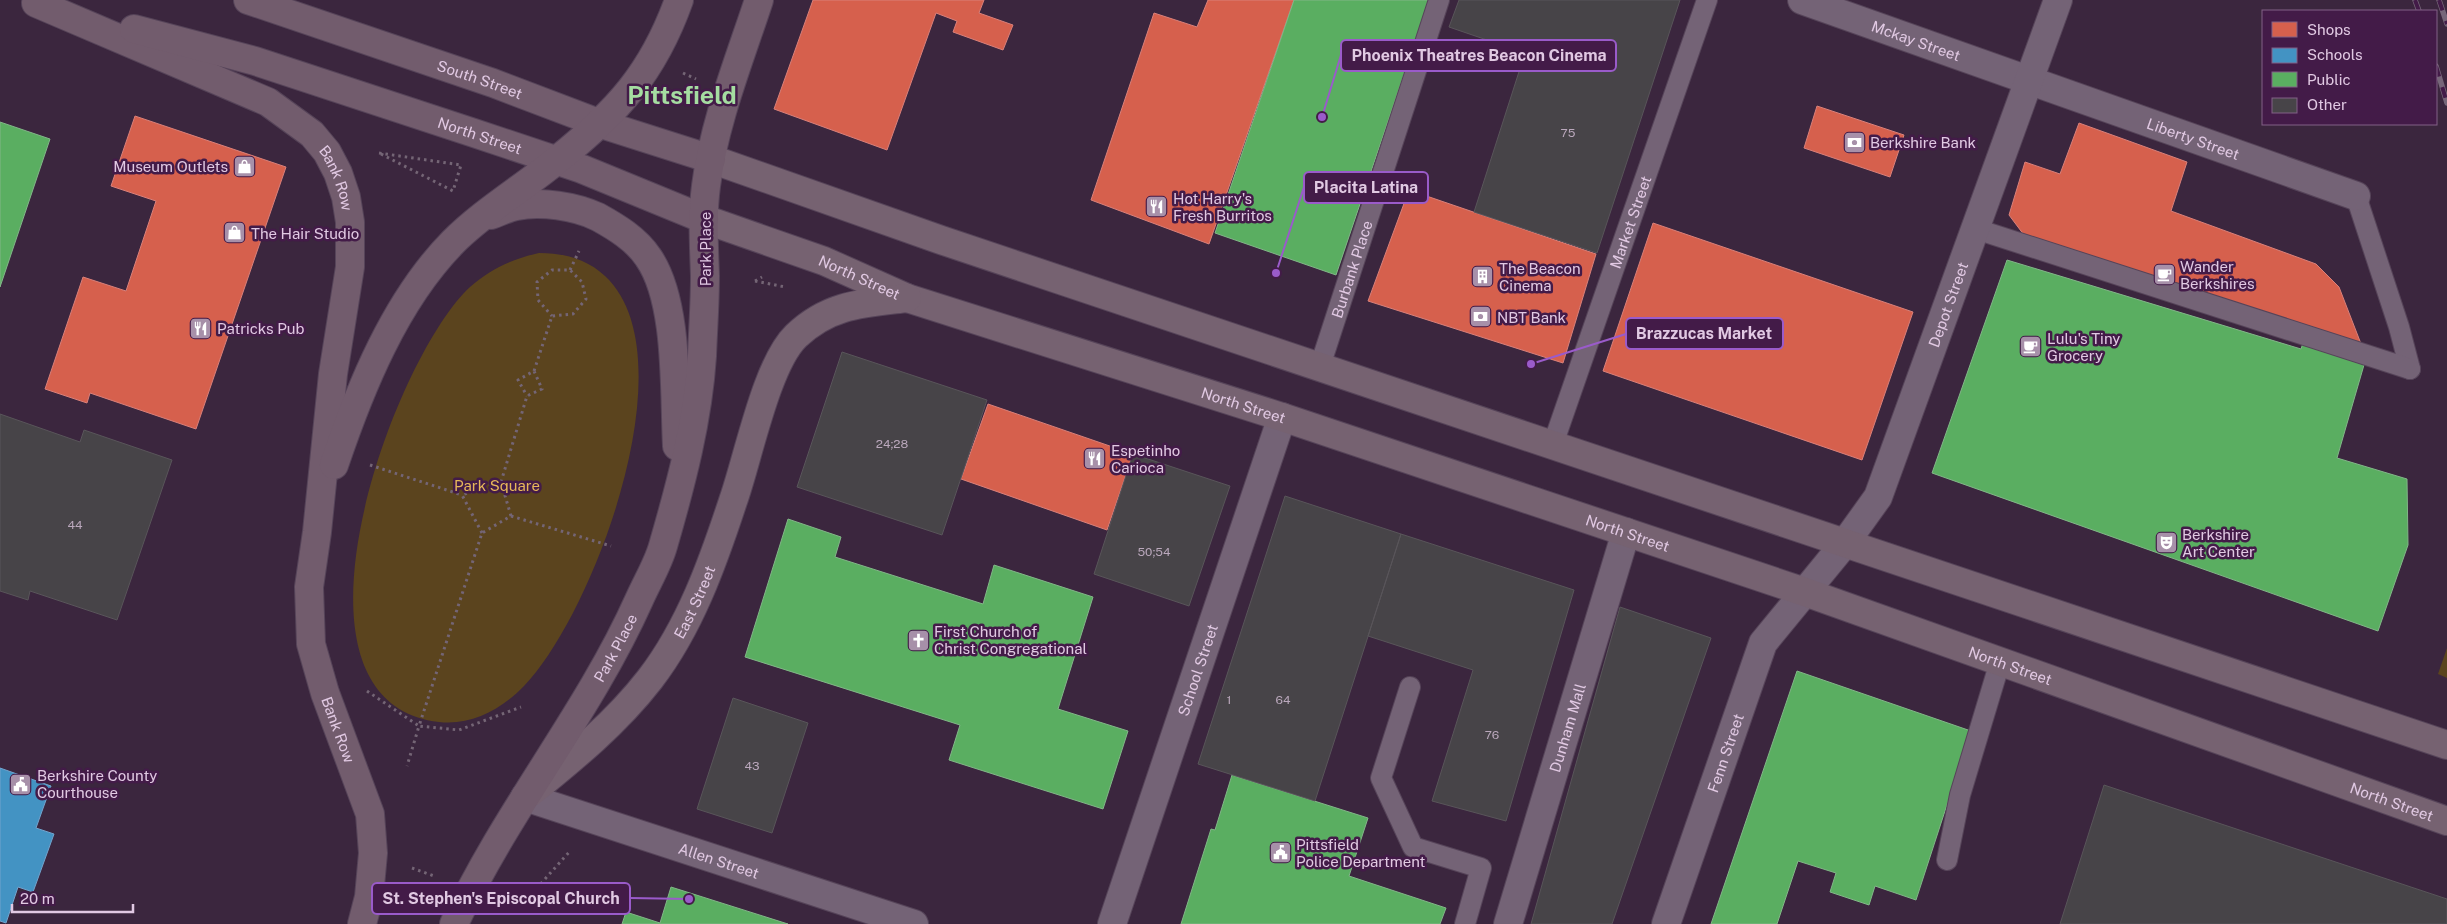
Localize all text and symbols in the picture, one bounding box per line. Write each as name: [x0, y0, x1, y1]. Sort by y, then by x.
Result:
legend: [2262, 10, 2437, 125]
street label: Mckay Street: [1869, 17, 1963, 64]
text: Shops: [2307, 21, 2351, 38]
callout: Phoenix Theatres Beacon Cinema: [1341, 40, 1616, 71]
text: Phoenix Theatres Beacon Cinema: [1352, 46, 1606, 65]
text: Schools: [2307, 46, 2363, 63]
street label: South Street: [435, 56, 525, 102]
text: Public: [2307, 71, 2351, 88]
district label: Pittsfield: [627, 80, 737, 110]
text: Other: [2307, 96, 2347, 113]
street label: North Street: [436, 113, 524, 157]
street label: Liberty Street: [2145, 114, 2242, 163]
house number: 75: [1561, 126, 1576, 140]
bank icon: Berkshire Bank: [1842, 130, 1866, 154]
place label: Berkshire Bank: [1870, 134, 1976, 151]
street label: Bank Row: [316, 141, 357, 212]
shop icon: Museum Outlets: [232, 154, 256, 178]
place label: Museum Outlets: [113, 158, 228, 175]
callout: Placita Latina: [1304, 172, 1428, 203]
street label: Market Street: [1606, 173, 1654, 271]
text: Placita Latina: [1314, 178, 1418, 197]
place label: Hot Harry's Fresh Burritos: [1173, 190, 1272, 224]
restaurant icon: Hot Harry's Fresh Burritos: [1145, 195, 1169, 219]
street label: Park Place: [697, 212, 714, 286]
street label: Burbank Place: [1328, 218, 1375, 320]
shop icon: The Hair Studio: [223, 221, 247, 245]
place label: The Hair Studio: [251, 225, 359, 242]
street label: North Street: [816, 251, 903, 302]
place label: Wander Berkshires: [2180, 258, 2255, 292]
street label: Depot Street: [1925, 259, 1971, 349]
place label: The Beacon Cinema: [1499, 260, 1581, 294]
cafe icon: Wander Berkshires: [2152, 263, 2176, 287]
building icon: The Beacon Cinema: [1471, 265, 1495, 289]
bank icon: NBT Bank: [1469, 305, 1493, 329]
place label: NBT Bank: [1497, 309, 1566, 326]
restaurant icon: Patricks Pub: [189, 316, 213, 340]
callout: Brazzucas Market: [1626, 318, 1783, 349]
place label: Patricks Pub: [217, 320, 305, 337]
text: Brazzucas Market: [1636, 324, 1773, 343]
place label: Lulu's Tiny Grocery: [2047, 330, 2120, 364]
cafe icon: Lulu's Tiny Grocery: [2019, 335, 2043, 359]
street label: North Street: [1199, 383, 1288, 426]
house number: 24;28: [876, 437, 908, 451]
place label: Espetinho Carioca: [1111, 442, 1180, 476]
restaurant icon: Espetinho Carioca: [1083, 447, 1107, 471]
park label: Park Square: [454, 477, 540, 494]
street label: North Street: [1584, 511, 1672, 555]
house number: 44: [67, 518, 83, 532]
place label: Berkshire Art Center: [2182, 526, 2255, 560]
theatre icon: Berkshire Art Center: [2154, 531, 2178, 555]
house number: 50;54: [1137, 545, 1171, 559]
street label: East Street: [670, 563, 718, 641]
street label: Park Place: [590, 611, 640, 685]
street label: School Street: [1174, 622, 1221, 718]
place label: First Church of Christ Congregational: [934, 623, 1087, 657]
church icon: First Church of Christ Congregational: [906, 628, 930, 652]
street label: North Street: [1966, 643, 2055, 688]
street label: Dunham Mall: [1546, 681, 1588, 774]
house number: 1: [1227, 693, 1231, 707]
house number: 64: [1276, 693, 1291, 707]
street label: Bank Row: [319, 694, 359, 765]
street label: Fenn Street: [1704, 711, 1747, 794]
house number: 76: [1485, 728, 1499, 742]
house number: 43: [744, 759, 760, 773]
place label: Berkshire County Courthouse: [37, 767, 157, 801]
public building icon: Berkshire County Courthouse: [9, 772, 33, 796]
street label: North Street: [2348, 779, 2436, 824]
place label: Pittsfield Police Department: [1296, 836, 1426, 870]
street label: Allen Street: [676, 839, 762, 881]
public building icon: Pittsfield Police Department: [1268, 841, 1292, 865]
scale bar: [12, 882, 134, 914]
callout: St. Stephen's Episcopal Church: [372, 883, 630, 914]
text: St. Stephen's Episcopal Church: [382, 889, 620, 908]
text: 20 m: [20, 890, 55, 907]

